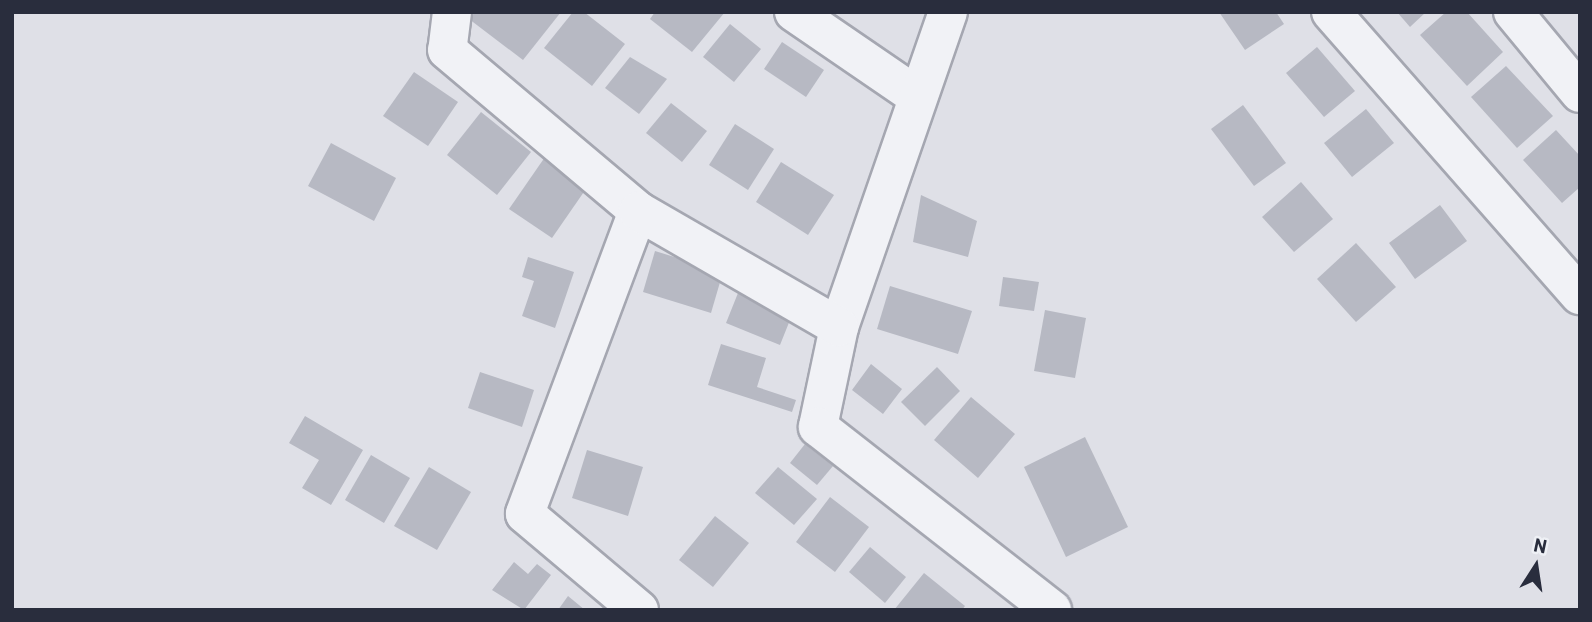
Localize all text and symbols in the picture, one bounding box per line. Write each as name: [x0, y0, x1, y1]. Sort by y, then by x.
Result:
north arrow: [1501, 531, 1571, 601]
text: N: [1532, 532, 1549, 558]

